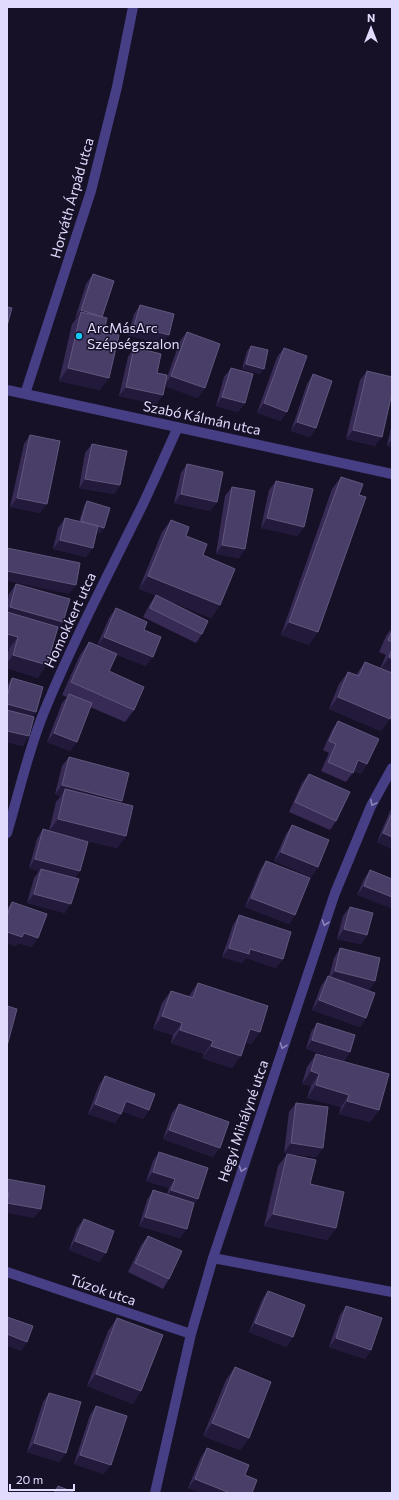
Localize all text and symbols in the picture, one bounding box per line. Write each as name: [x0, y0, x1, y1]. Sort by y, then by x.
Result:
north arrow: [351, 8, 391, 48]
text: N: [367, 11, 375, 24]
street label: Horváth Árpád utca: [46, 136, 97, 260]
place label: ArcMásArc Szépségszalon: [87, 319, 180, 352]
marker: ArcMásArc Szépségszalon: [74, 331, 84, 341]
street label: Szabó Kálmán utca: [142, 397, 263, 438]
street label: Homokkert utca: [40, 569, 99, 670]
one-way arrow: [371, 798, 378, 806]
one-way arrow: [321, 919, 329, 926]
one-way arrow: [279, 1043, 288, 1050]
street label: Hegyi Mihályné utca: [214, 1058, 271, 1184]
one-way arrow: [238, 1166, 247, 1173]
street label: Túzok utca: [68, 1270, 139, 1309]
scale bar: [10, 1466, 74, 1492]
text: 20 m: [16, 1472, 43, 1486]

